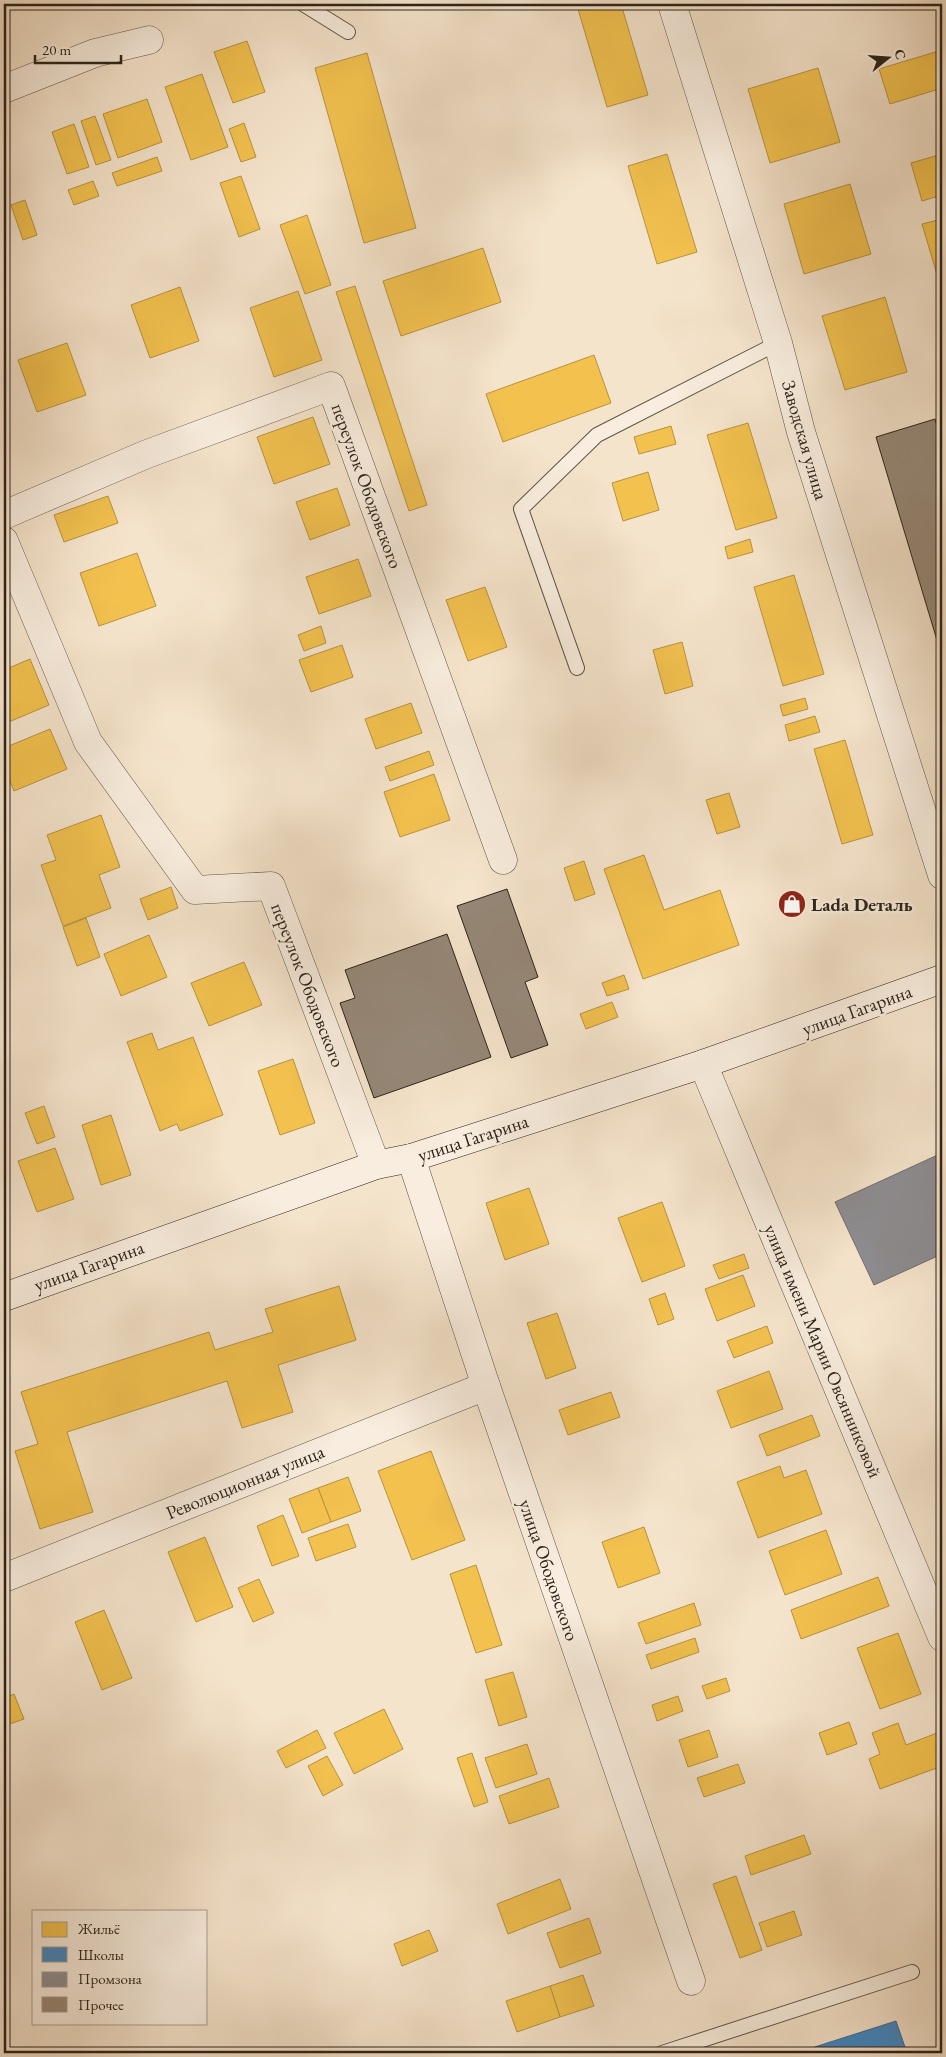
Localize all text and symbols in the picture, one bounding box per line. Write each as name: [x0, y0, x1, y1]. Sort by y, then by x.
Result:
scale bar: [35, 32, 121, 64]
north arrow: [864, 32, 914, 82]
text: 20 m: [42, 40, 71, 59]
text: С: [890, 47, 911, 62]
street label: Заводская улица: [776, 377, 834, 503]
street label: переулок Ободовского: [326, 400, 408, 572]
shop icon: Lada Dеталь: [777, 889, 807, 919]
place label: Lada Dеталь: [811, 892, 913, 917]
street label: переулок Ободовского: [265, 899, 351, 1071]
street label: улица Гагарина: [799, 978, 916, 1041]
street label: улица Гагарина: [414, 1108, 532, 1168]
street label: улица имени Марии Овсянниковой: [758, 1220, 888, 1482]
street label: улица Гагарина: [31, 1234, 148, 1297]
street label: Революционная улица: [162, 1439, 328, 1525]
street label: улица Ободовского: [513, 1496, 585, 1644]
legend: [32, 1910, 208, 2024]
text: Жильё: [77, 1919, 120, 1938]
text: Школы: [78, 1945, 124, 1964]
text: Промзона: [78, 1969, 142, 1988]
text: Прочее: [78, 1995, 124, 2014]

